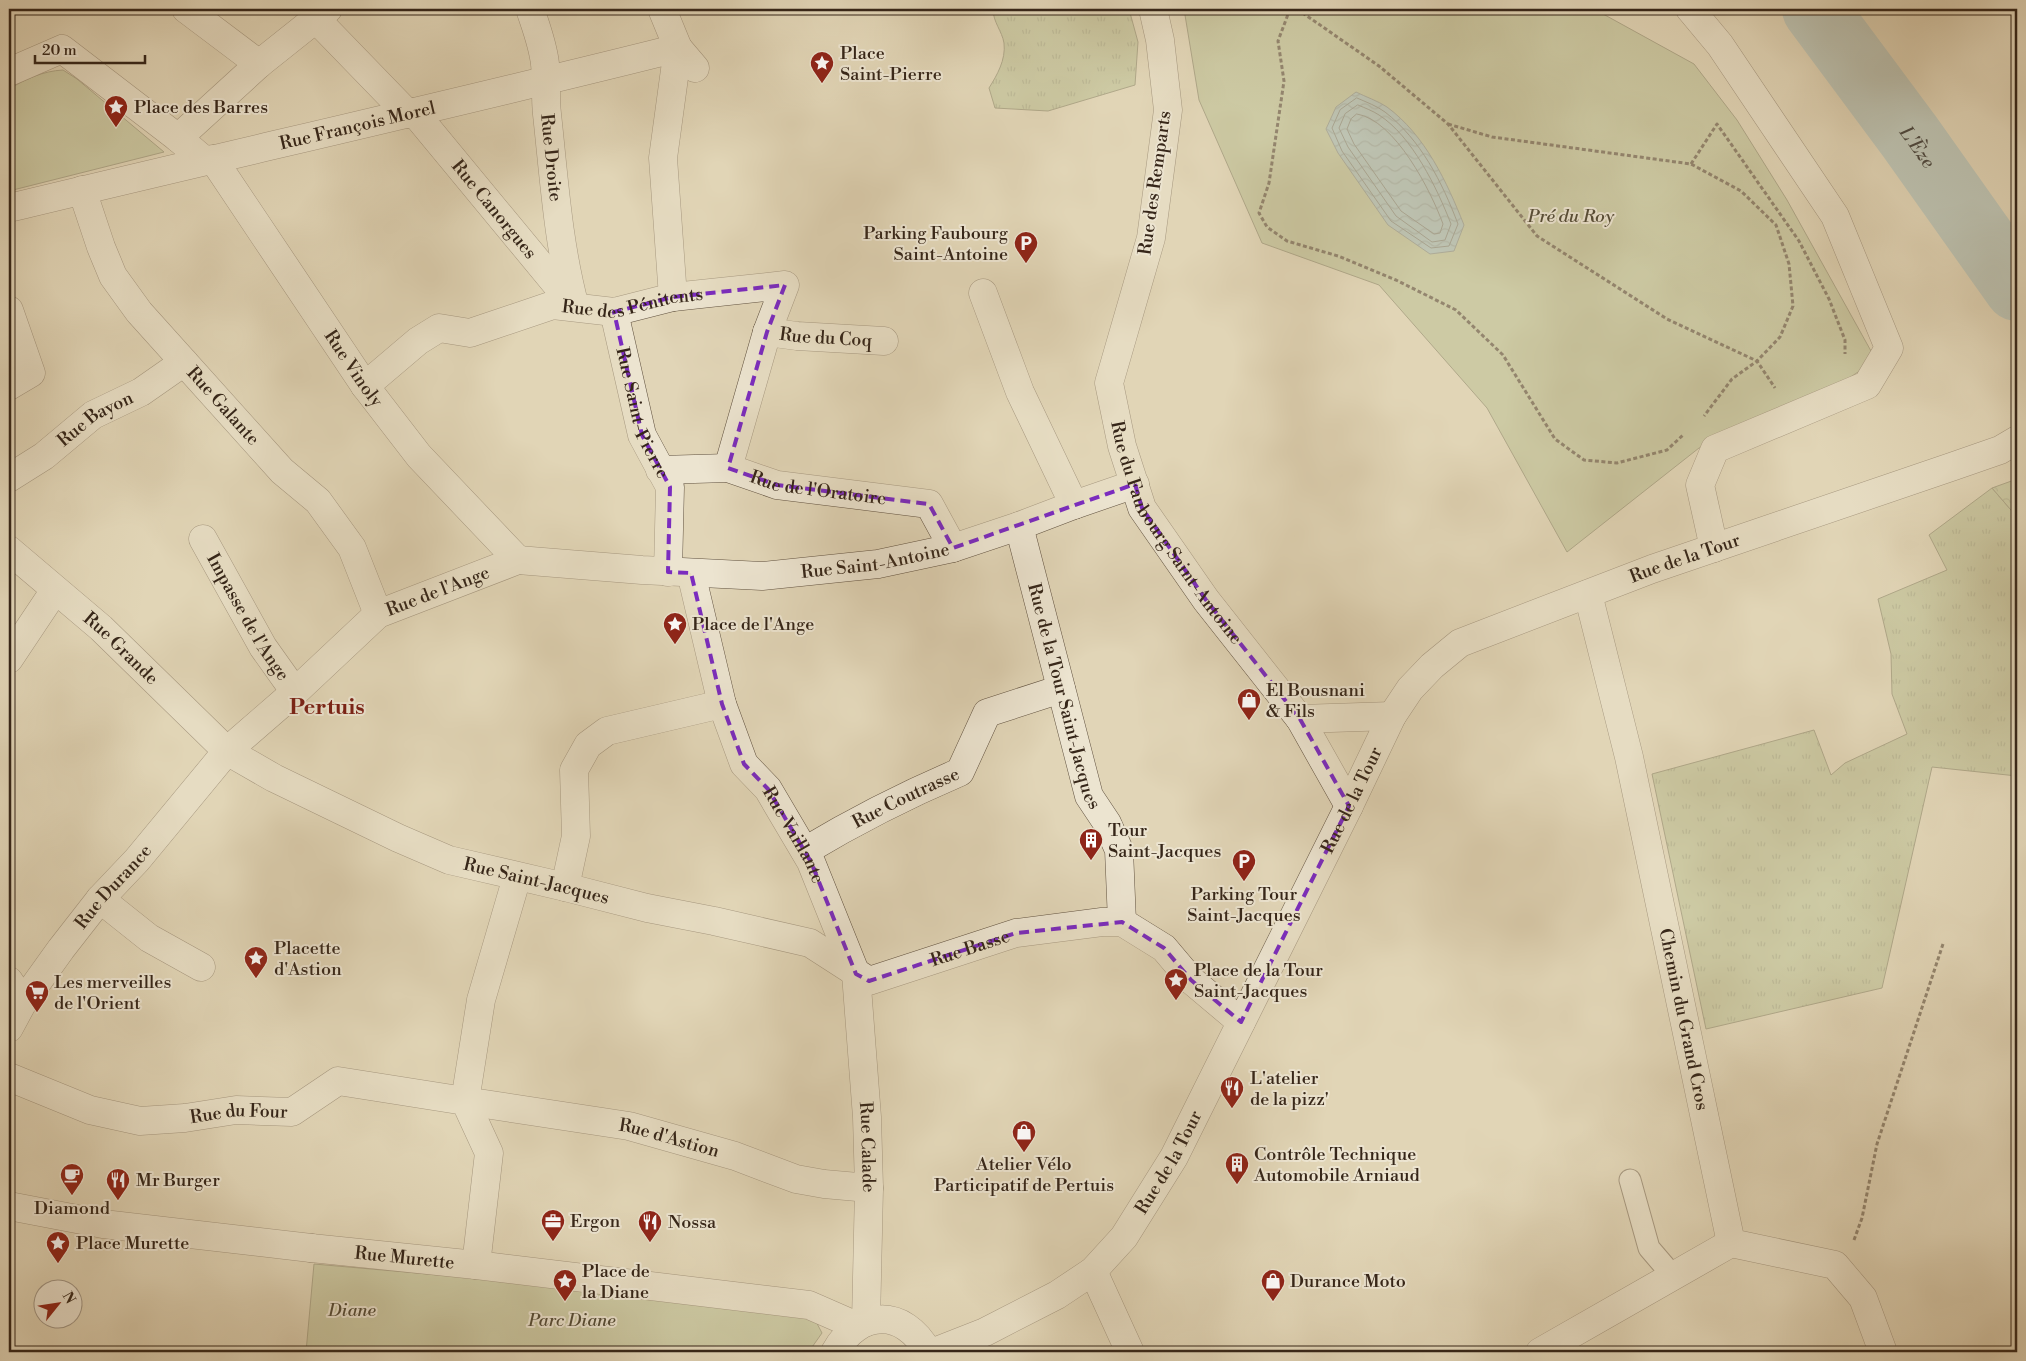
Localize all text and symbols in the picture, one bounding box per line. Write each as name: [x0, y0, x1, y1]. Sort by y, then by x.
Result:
scale bar: [35, 32, 145, 64]
text: 20 m: [42, 41, 77, 60]
place label: Place Saint-Pierre: [840, 42, 942, 86]
place icon: Place Saint-Pierre: [809, 50, 835, 84]
place icon: Place des Barres: [103, 94, 129, 128]
place label: Place des Barres: [134, 96, 268, 119]
street label: Rue François Morel: [277, 96, 438, 155]
street label: Rue des Remparts: [1133, 109, 1177, 257]
street label: Rue Droite: [536, 112, 568, 203]
water label: L'Èze: [1894, 121, 1940, 173]
street label: Rue Canorgues: [447, 155, 542, 264]
park label: Pré du Roy: [1527, 205, 1615, 228]
place label: Parking Faubourg Saint-Antoine: [863, 222, 1009, 266]
parking icon: Parking Faubourg Saint-Antoine: [1013, 230, 1039, 264]
street label: Rue des Pénitents: [561, 282, 704, 324]
street label: Rue du Coq: [778, 322, 873, 352]
street label: Rue Vinoly: [319, 325, 388, 411]
street label: Rue Saint-Pierre: [611, 345, 675, 482]
street label: Rue Galante: [182, 361, 265, 450]
street label: Rue Bayon: [52, 386, 137, 452]
street label: Rue du Faubourg Saint-Antoine: [1106, 419, 1248, 649]
street label: Rue de l'Oratoire: [747, 465, 888, 510]
street label: Rue de la Tour: [1626, 528, 1743, 588]
street label: Rue Saint-Antoine: [800, 538, 951, 583]
street label: Impasse de l'Ange: [202, 549, 295, 685]
street label: Rue de l'Ange: [382, 561, 493, 621]
street label: Rue de la Tour Saint-Jacques: [1023, 581, 1106, 814]
street label: Rue Grande: [79, 607, 164, 689]
place icon: Place de l'Ange: [662, 611, 688, 645]
place label: Place de l'Ange: [692, 613, 814, 636]
place label: El Bousnani & Fils: [1266, 679, 1365, 723]
shop icon: El Bousnani & Fils: [1236, 687, 1262, 721]
district label: Pertuis: [289, 694, 365, 721]
street label: Rue de la Tour: [1316, 743, 1387, 857]
street label: Rue Coutrasse: [848, 762, 963, 833]
street label: Rue Vaillante: [758, 782, 830, 887]
place label: Tour Saint-Jacques: [1108, 819, 1221, 863]
building icon: Tour Saint-Jacques: [1078, 827, 1104, 861]
street label: Rue Durance: [69, 840, 157, 934]
parking icon: Parking Tour Saint-Jacques: [1231, 848, 1257, 882]
street label: Rue Saint-Jacques: [461, 852, 612, 909]
place label: Parking Tour Saint-Jacques: [1187, 883, 1301, 927]
street label: Rue Basse: [927, 924, 1013, 972]
street label: Chemin du Grand Cros: [1654, 926, 1714, 1112]
place label: Placette d'Astion: [274, 937, 342, 981]
place icon: Placette d'Astion: [243, 945, 269, 979]
place label: Place de la Tour Saint-Jacques: [1194, 959, 1323, 1003]
place icon: Place de la Tour Saint-Jacques: [1163, 967, 1189, 1001]
place label: Les merveilles de l'Orient: [54, 971, 171, 1015]
supermarket icon: Les merveilles de l'Orient: [24, 979, 50, 1013]
place label: L'atelier de la pizz': [1250, 1067, 1329, 1111]
restaurant icon: L'atelier de la pizz': [1219, 1075, 1245, 1109]
street label: Rue du Four: [188, 1098, 288, 1129]
street label: Rue Calade: [854, 1101, 881, 1193]
street label: Rue de la Tour: [1130, 1106, 1207, 1218]
street label: Rue d'Astion: [617, 1113, 722, 1163]
shop icon: Atelier Vélo Participatif de Pertuis: [1011, 1119, 1037, 1153]
place label: Contrôle Technique Automobile Arniaud: [1253, 1143, 1420, 1187]
building icon: Contrôle Technique Automobile Arniaud: [1224, 1151, 1250, 1185]
place label: Atelier Vélo Participatif de Pertuis: [934, 1153, 1114, 1197]
cafe icon: Diamond: [59, 1162, 85, 1196]
restaurant icon: Mr Burger: [105, 1167, 131, 1201]
place label: Mr Burger: [136, 1169, 220, 1192]
place label: Diamond: [34, 1197, 111, 1220]
office icon: Ergon: [540, 1208, 566, 1242]
restaurant icon: Nossa: [637, 1209, 663, 1243]
place label: Ergon: [570, 1210, 621, 1233]
place label: Nossa: [668, 1211, 717, 1234]
place icon: Place Murette: [45, 1230, 71, 1264]
place label: Place Murette: [76, 1232, 189, 1255]
street label: Rue Murette: [354, 1241, 455, 1274]
place label: Place de la Diane: [582, 1260, 650, 1304]
place icon: Place de la Diane: [552, 1268, 578, 1302]
shop icon: Durance Moto: [1260, 1268, 1286, 1302]
place label: Durance Moto: [1290, 1270, 1406, 1293]
north arrow: [32, 1278, 82, 1328]
text: N: [58, 1289, 79, 1307]
park label: Diane: [327, 1299, 377, 1322]
park label: Parc Diane: [527, 1309, 616, 1332]

